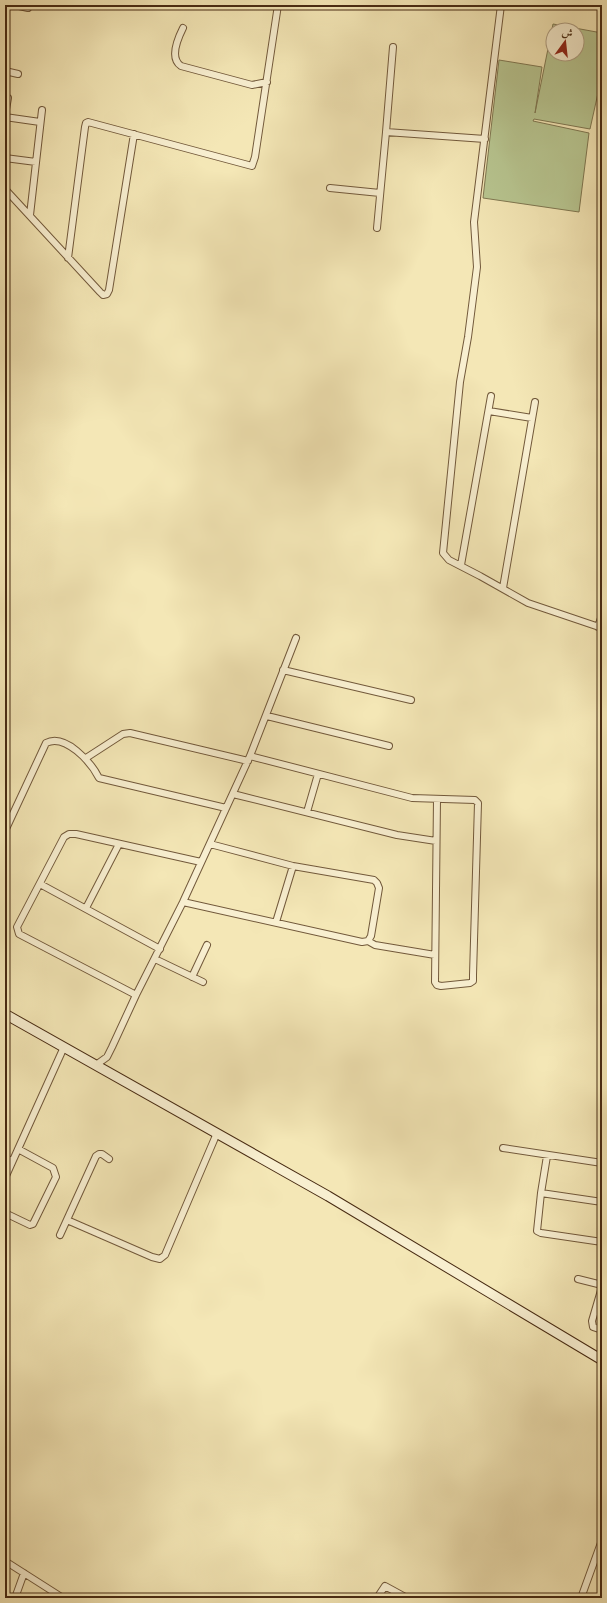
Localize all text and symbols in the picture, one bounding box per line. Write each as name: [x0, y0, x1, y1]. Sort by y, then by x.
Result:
north arrow: [545, 22, 585, 62]
text: ش: [560, 25, 574, 42]

